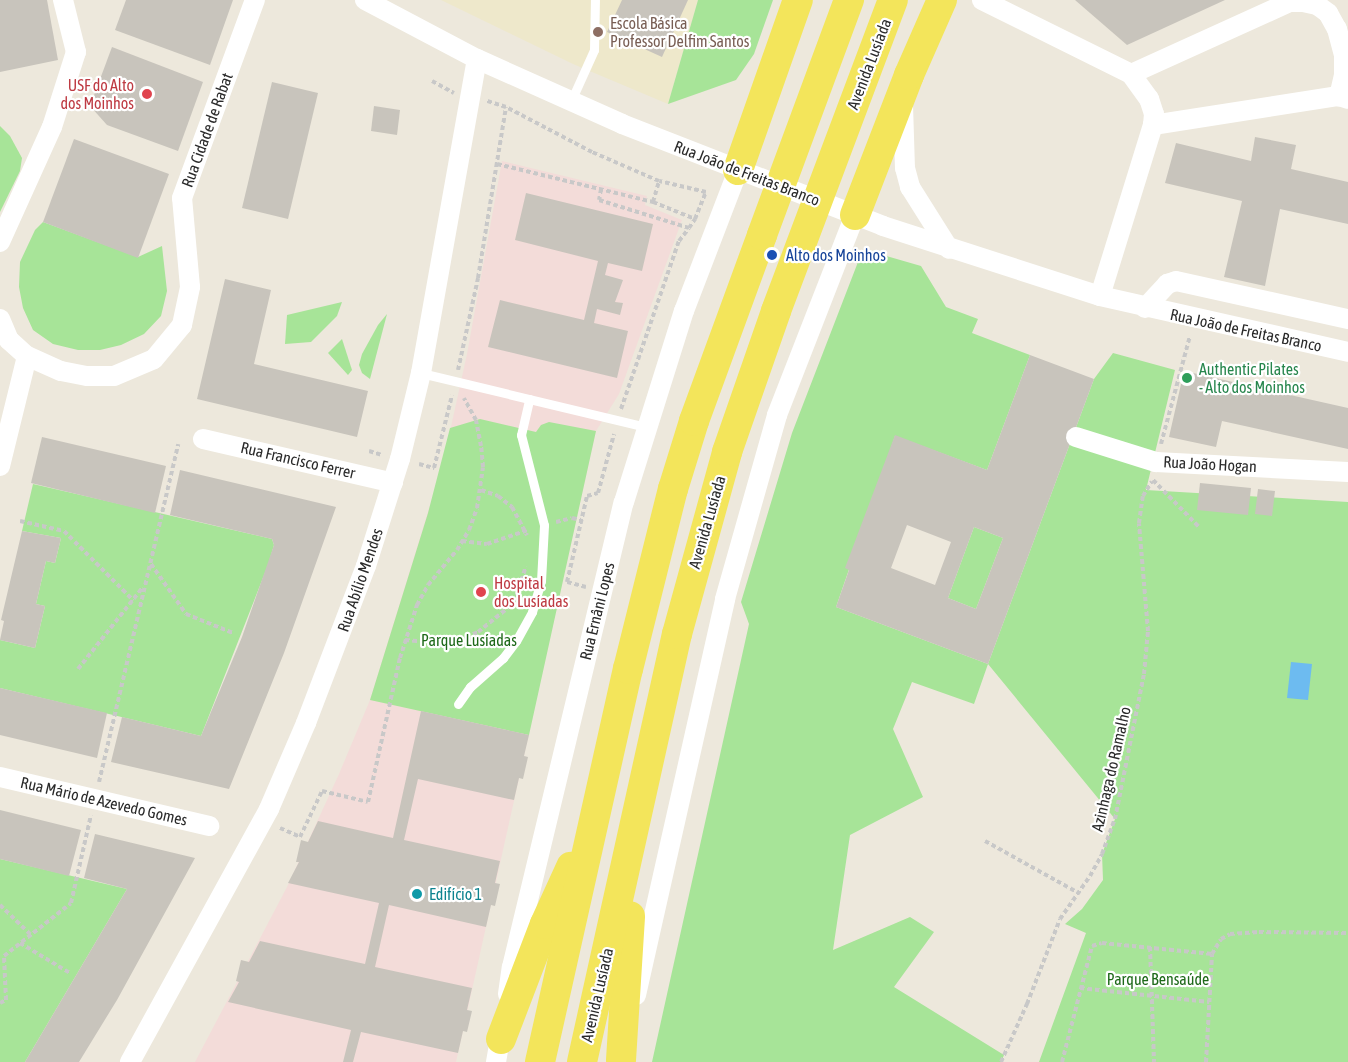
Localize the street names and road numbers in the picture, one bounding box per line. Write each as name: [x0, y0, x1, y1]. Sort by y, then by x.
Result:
street label: Avenida Lusíada: [843, 16, 895, 112]
street label: Rua Cidade de Rabat: [177, 70, 237, 190]
street label: Rua João de Freitas Branco: [671, 136, 823, 210]
street label: Rua João de Freitas Branco: [1168, 305, 1324, 355]
street label: Rua Francisco Ferrer: [239, 438, 357, 482]
street label: Rua João Hogan: [1163, 452, 1257, 476]
street label: Avenida Lusíada: [685, 473, 729, 571]
street label: Rua Abílio Mendes: [333, 526, 387, 634]
street label: Rua Ernâni Lopes: [576, 560, 618, 662]
street label: Azinhaga do Ramalho: [1087, 705, 1135, 833]
street label: Rua Mário de Azevedo Gomes: [19, 772, 189, 830]
street label: Avenida Lusíada: [577, 946, 617, 1044]

